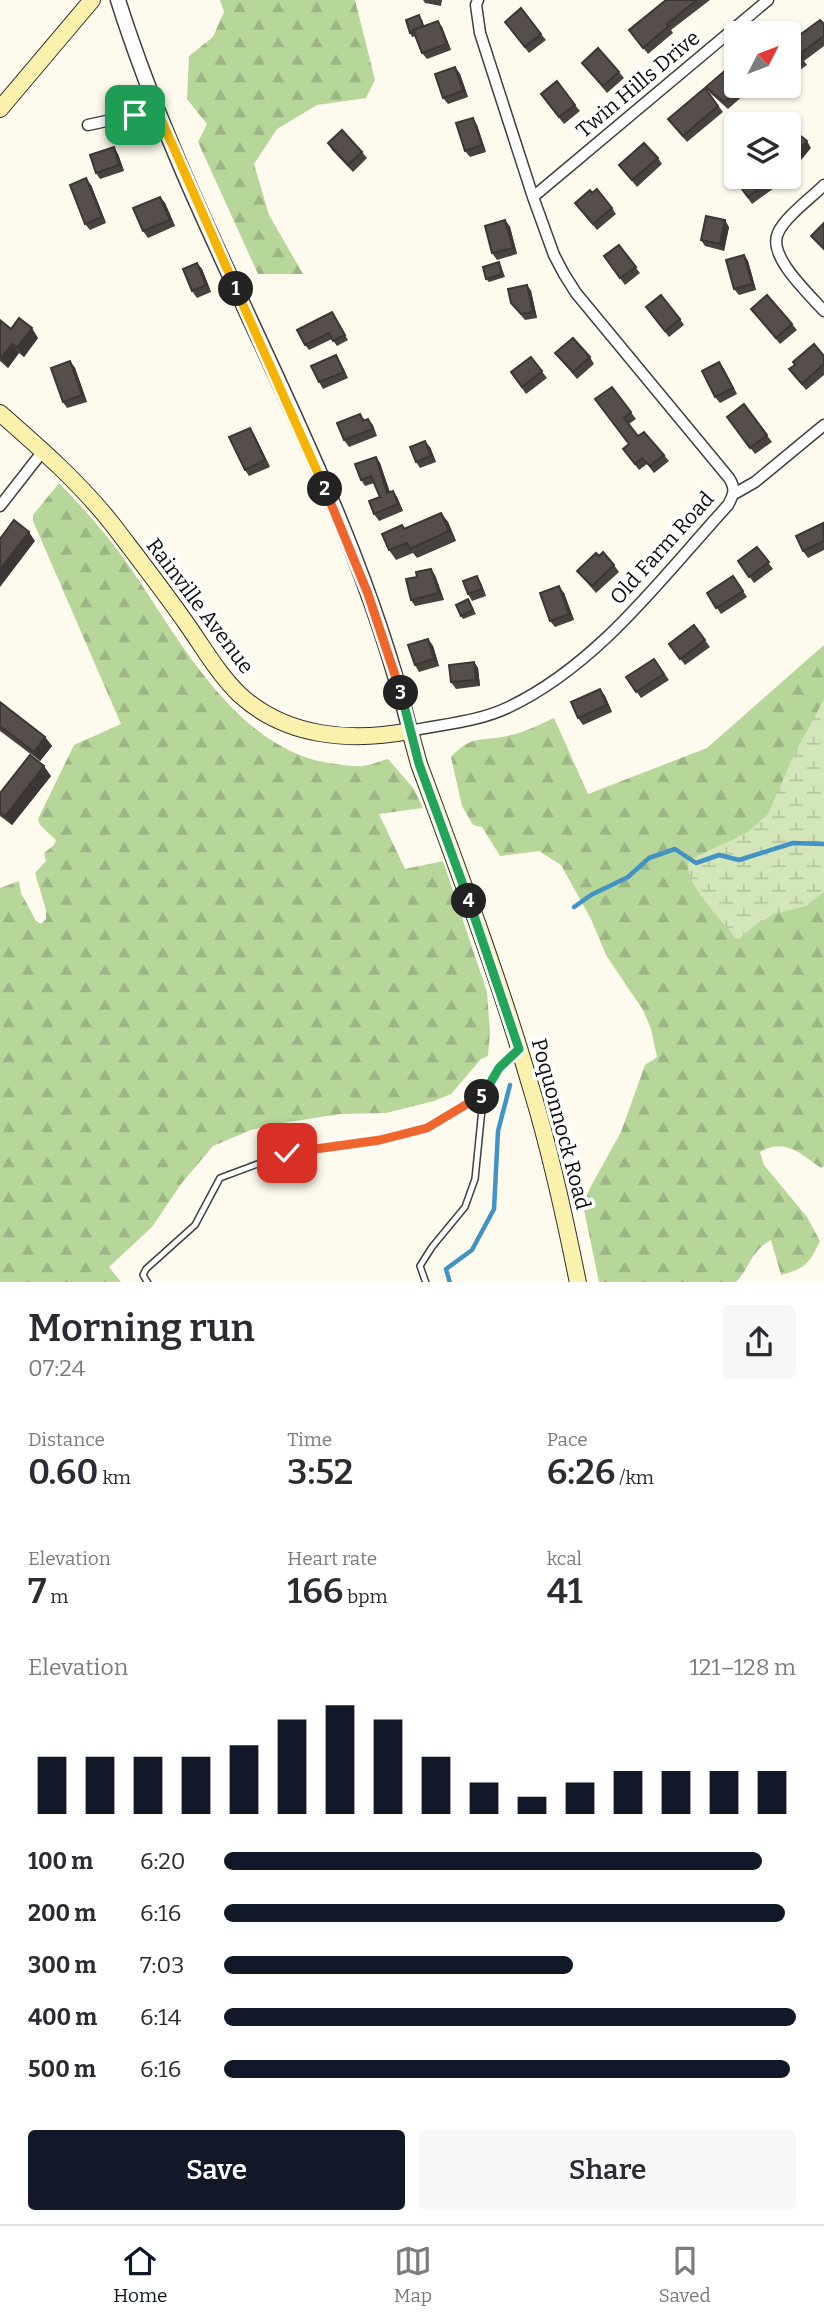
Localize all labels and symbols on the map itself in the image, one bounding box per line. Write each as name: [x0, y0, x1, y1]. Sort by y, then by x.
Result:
north arrow: [724, 21, 802, 98]
street label: Twin Hills Drive: [571, 25, 705, 143]
pin: [105, 85, 165, 145]
pin: 1: [218, 272, 254, 306]
pin: 2: [308, 472, 342, 506]
street label: Old Farm Road: [604, 486, 720, 610]
street label: Rainville Avenue: [141, 533, 259, 679]
pin: 3: [384, 676, 418, 710]
pin: 4: [452, 884, 486, 918]
street label: Poquonnock Road: [526, 1036, 596, 1212]
pin: 5: [464, 1080, 500, 1114]
pin: [257, 1123, 317, 1183]

